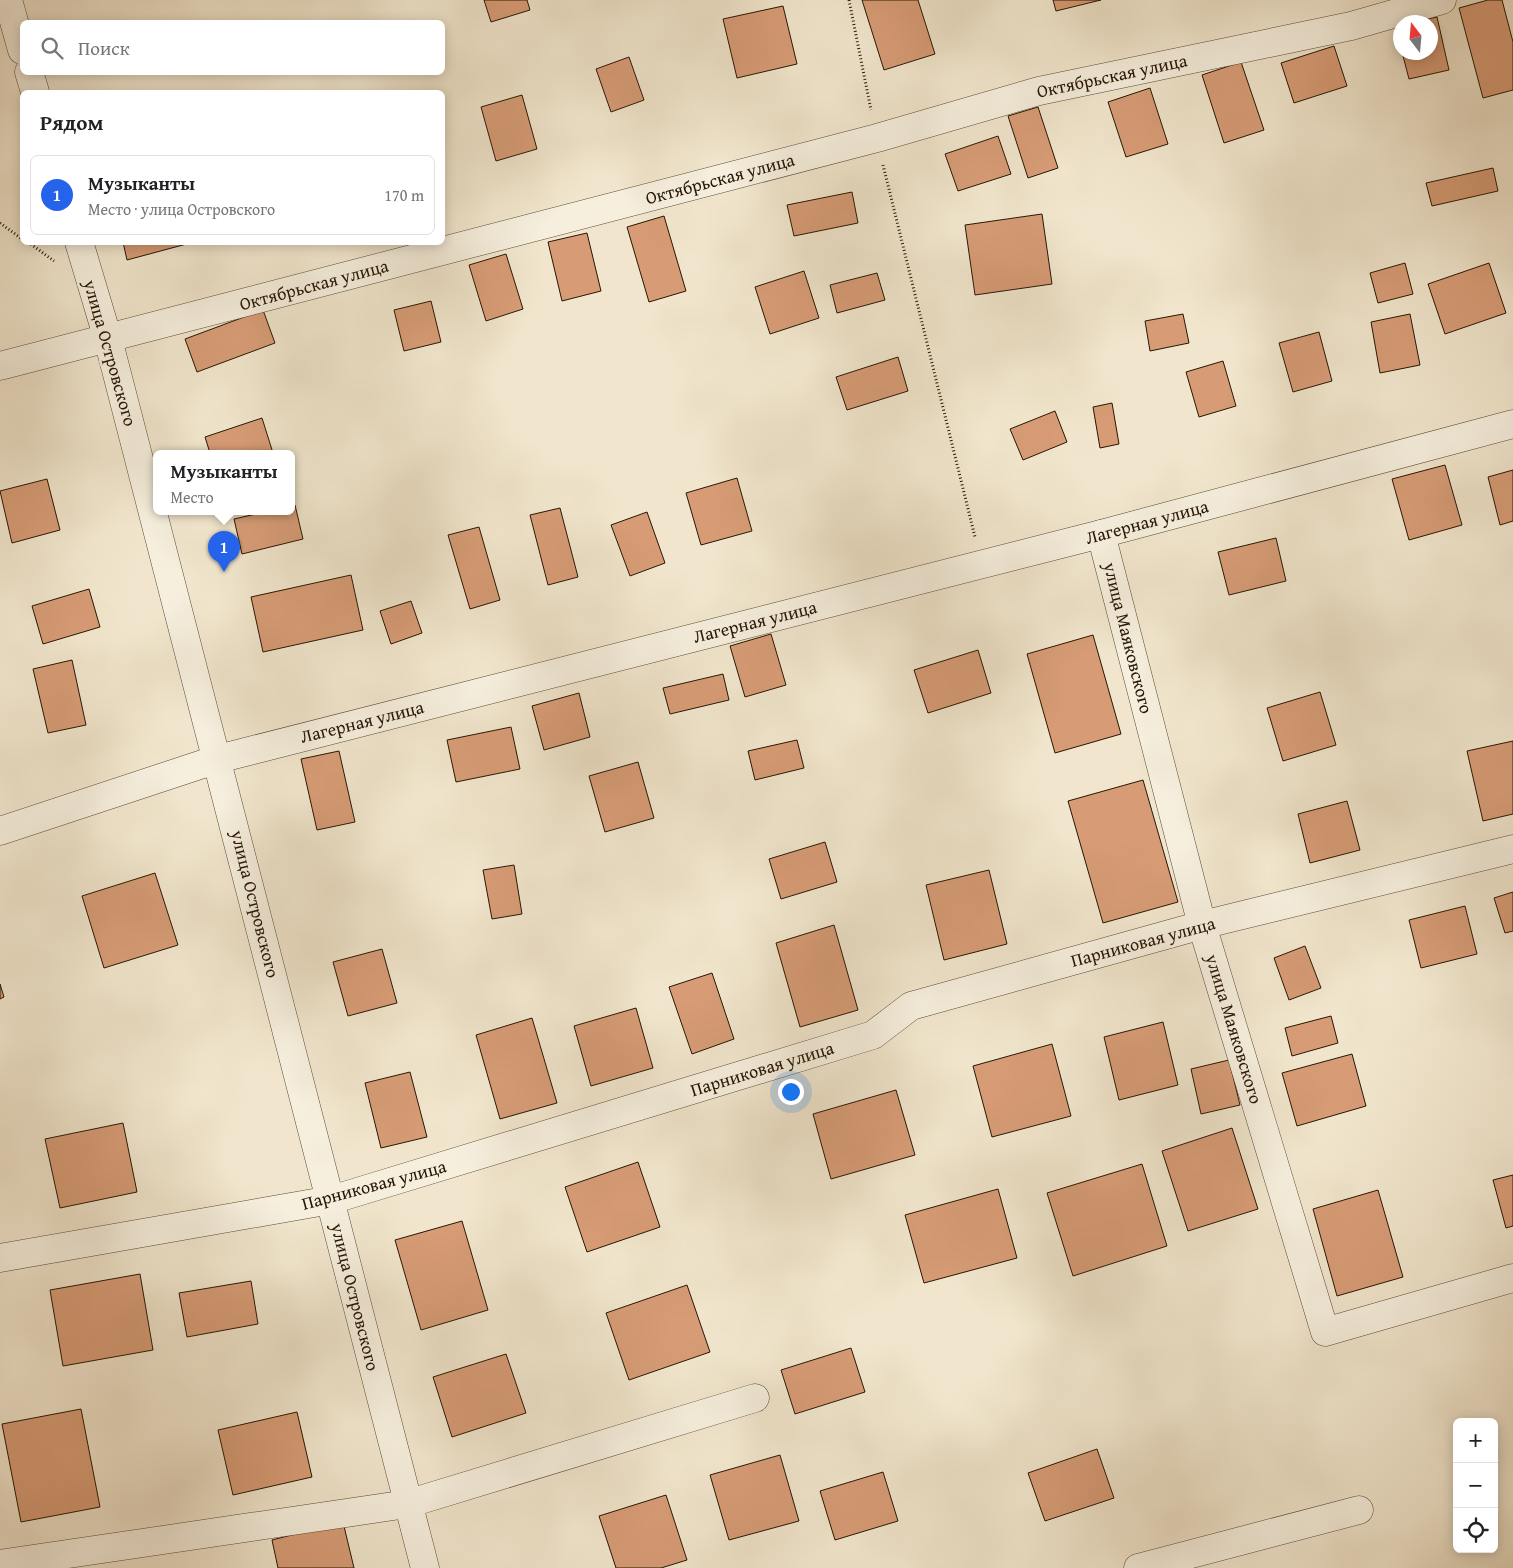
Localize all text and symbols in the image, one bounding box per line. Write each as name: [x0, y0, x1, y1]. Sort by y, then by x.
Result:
north arrow: [1393, 15, 1438, 60]
search box: [20, 20, 445, 75]
icon: search: [38, 34, 66, 62]
text: Поиск: [78, 34, 130, 62]
street label: Октябрьская улица: [1034, 46, 1190, 105]
text: Рядом: [40, 107, 103, 138]
street label: Октябрьская улица: [642, 146, 798, 211]
text: Музыканты: [88, 169, 195, 197]
text: 1: [53, 183, 61, 207]
text: 170 m: [384, 183, 424, 207]
text: Место · улица Островского: [88, 197, 275, 221]
street label: Октябрьская улица: [236, 252, 392, 317]
street label: улица Островского: [76, 275, 144, 429]
popup: [153, 450, 295, 515]
text: Музыканты: [171, 457, 277, 485]
text: Место: [171, 485, 214, 509]
street label: Лагерная улица: [1082, 492, 1212, 551]
pin: 1: [208, 531, 240, 572]
street label: улица Маяковского: [1096, 558, 1160, 716]
street label: Лагерная улица: [690, 593, 820, 650]
street label: Лагерная улица: [297, 693, 427, 750]
street label: улица Островского: [224, 826, 287, 981]
street label: Парниковая улица: [1068, 909, 1219, 974]
street label: улица Маяковского: [1199, 950, 1270, 1107]
street label: Парниковая улица: [687, 1034, 837, 1103]
your location: [778, 1079, 804, 1105]
street label: Парниковая улица: [299, 1152, 450, 1217]
street label: улица Островского: [324, 1219, 387, 1374]
map controls: [1453, 1418, 1498, 1553]
button: +: [1453, 1418, 1498, 1463]
button: −: [1453, 1463, 1498, 1508]
button: locate: [1453, 1508, 1498, 1553]

